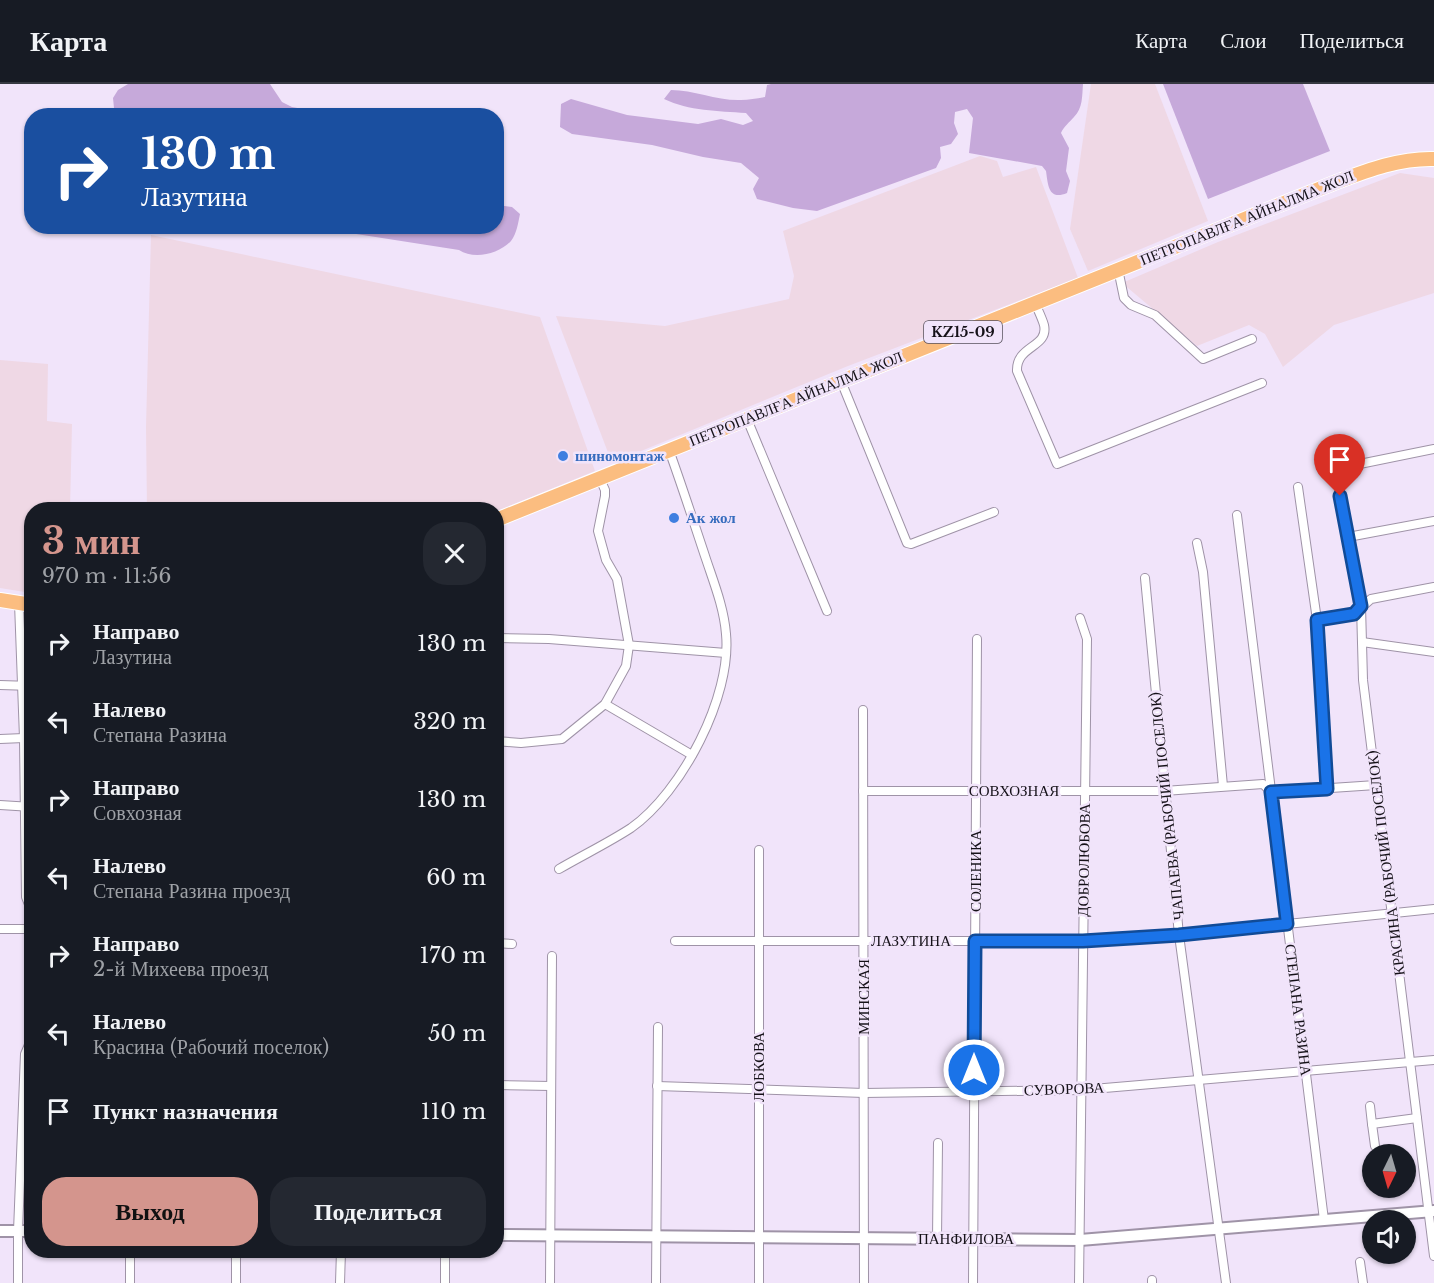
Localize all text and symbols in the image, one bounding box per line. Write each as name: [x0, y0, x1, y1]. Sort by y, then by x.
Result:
text: Карта: [30, 24, 107, 59]
text: Карта: [1135, 28, 1187, 54]
text: Слои: [1220, 28, 1266, 54]
text: Поделиться: [1299, 28, 1404, 54]
text: 130 m: [141, 128, 275, 180]
icon: right: [42, 132, 120, 210]
street label: ПЕТРОПАВЛҒА АЙНАЛМА ЖОЛ: [1137, 166, 1356, 269]
text: Лазутина: [141, 180, 248, 213]
road number: KZ15-09: [924, 321, 1002, 343]
street label: ПЕТРОПАВЛҒА АЙНАЛМА ЖОЛ: [686, 347, 905, 450]
pin: [1314, 434, 1365, 496]
icon: arrive: [1323, 443, 1356, 476]
place label: шиномонтаж: [575, 446, 664, 465]
marker: шиномонтаж: [556, 449, 570, 463]
place label: Ак жол: [686, 508, 736, 527]
marker: Ак жол: [667, 511, 681, 525]
text: 3 мин: [42, 519, 141, 564]
button: close: [423, 522, 486, 585]
text: 970 m · 11:56: [42, 564, 171, 588]
text: Направо: [93, 618, 179, 645]
icon: right: [42, 627, 75, 660]
text: 130 m: [417, 630, 486, 657]
text: Лазутина: [93, 645, 172, 669]
street label: ЧАПАЕВА (РАБОЧИЙ ПОСЕЛОК): [1145, 691, 1188, 921]
text: Налево: [93, 696, 166, 723]
icon: left: [42, 705, 75, 738]
text: 320 m: [413, 708, 486, 735]
text: Степана Разина: [93, 723, 227, 747]
street label: КРАСИНА (РАБОЧИЙ ПОСЕЛОК): [1362, 749, 1409, 977]
text: Направо: [93, 774, 179, 801]
street label: СОВХОЗНАЯ: [969, 781, 1059, 800]
icon: right: [42, 783, 75, 816]
text: 130 m: [417, 786, 486, 813]
text: Совхозная: [93, 801, 182, 825]
street label: ДОБРОЛЮБОВА: [1073, 803, 1094, 917]
street label: СОЛЕНИКА: [966, 830, 985, 912]
text: Налево: [93, 852, 166, 879]
icon: left: [42, 861, 75, 894]
text: 60 m: [426, 864, 486, 891]
text: Степана Разина проезд: [93, 879, 290, 903]
text: Направо: [93, 930, 179, 957]
street label: ЛАЗУТИНА: [871, 931, 951, 950]
icon: right: [42, 939, 75, 972]
text: 170 m: [420, 942, 486, 969]
street label: СТЕПАНА РАЗИНА: [1281, 943, 1316, 1077]
text: 2-й Михеева проезд: [93, 957, 268, 981]
street label: МИНСКАЯ: [854, 959, 873, 1035]
text: Налево: [93, 1008, 166, 1035]
icon: left: [42, 1017, 75, 1050]
text: 50 m: [428, 1020, 486, 1047]
street label: ЛОБКОВА: [749, 1032, 768, 1102]
text: Красина (Рабочий поселок): [93, 1035, 329, 1059]
position arrow: [942, 1038, 1006, 1102]
street label: СУВОРОВА: [1023, 1078, 1105, 1099]
icon: arrive: [42, 1095, 75, 1128]
text: Пункт назначения: [93, 1098, 278, 1125]
text: 110 m: [421, 1098, 486, 1125]
north arrow: [1362, 1144, 1416, 1198]
map controls: [1362, 1144, 1416, 1264]
button: Выход: [42, 1177, 258, 1246]
button: Поделиться: [270, 1177, 486, 1246]
button: sound: [1362, 1210, 1416, 1264]
street label: ПАНФИЛОВА: [918, 1229, 1014, 1248]

